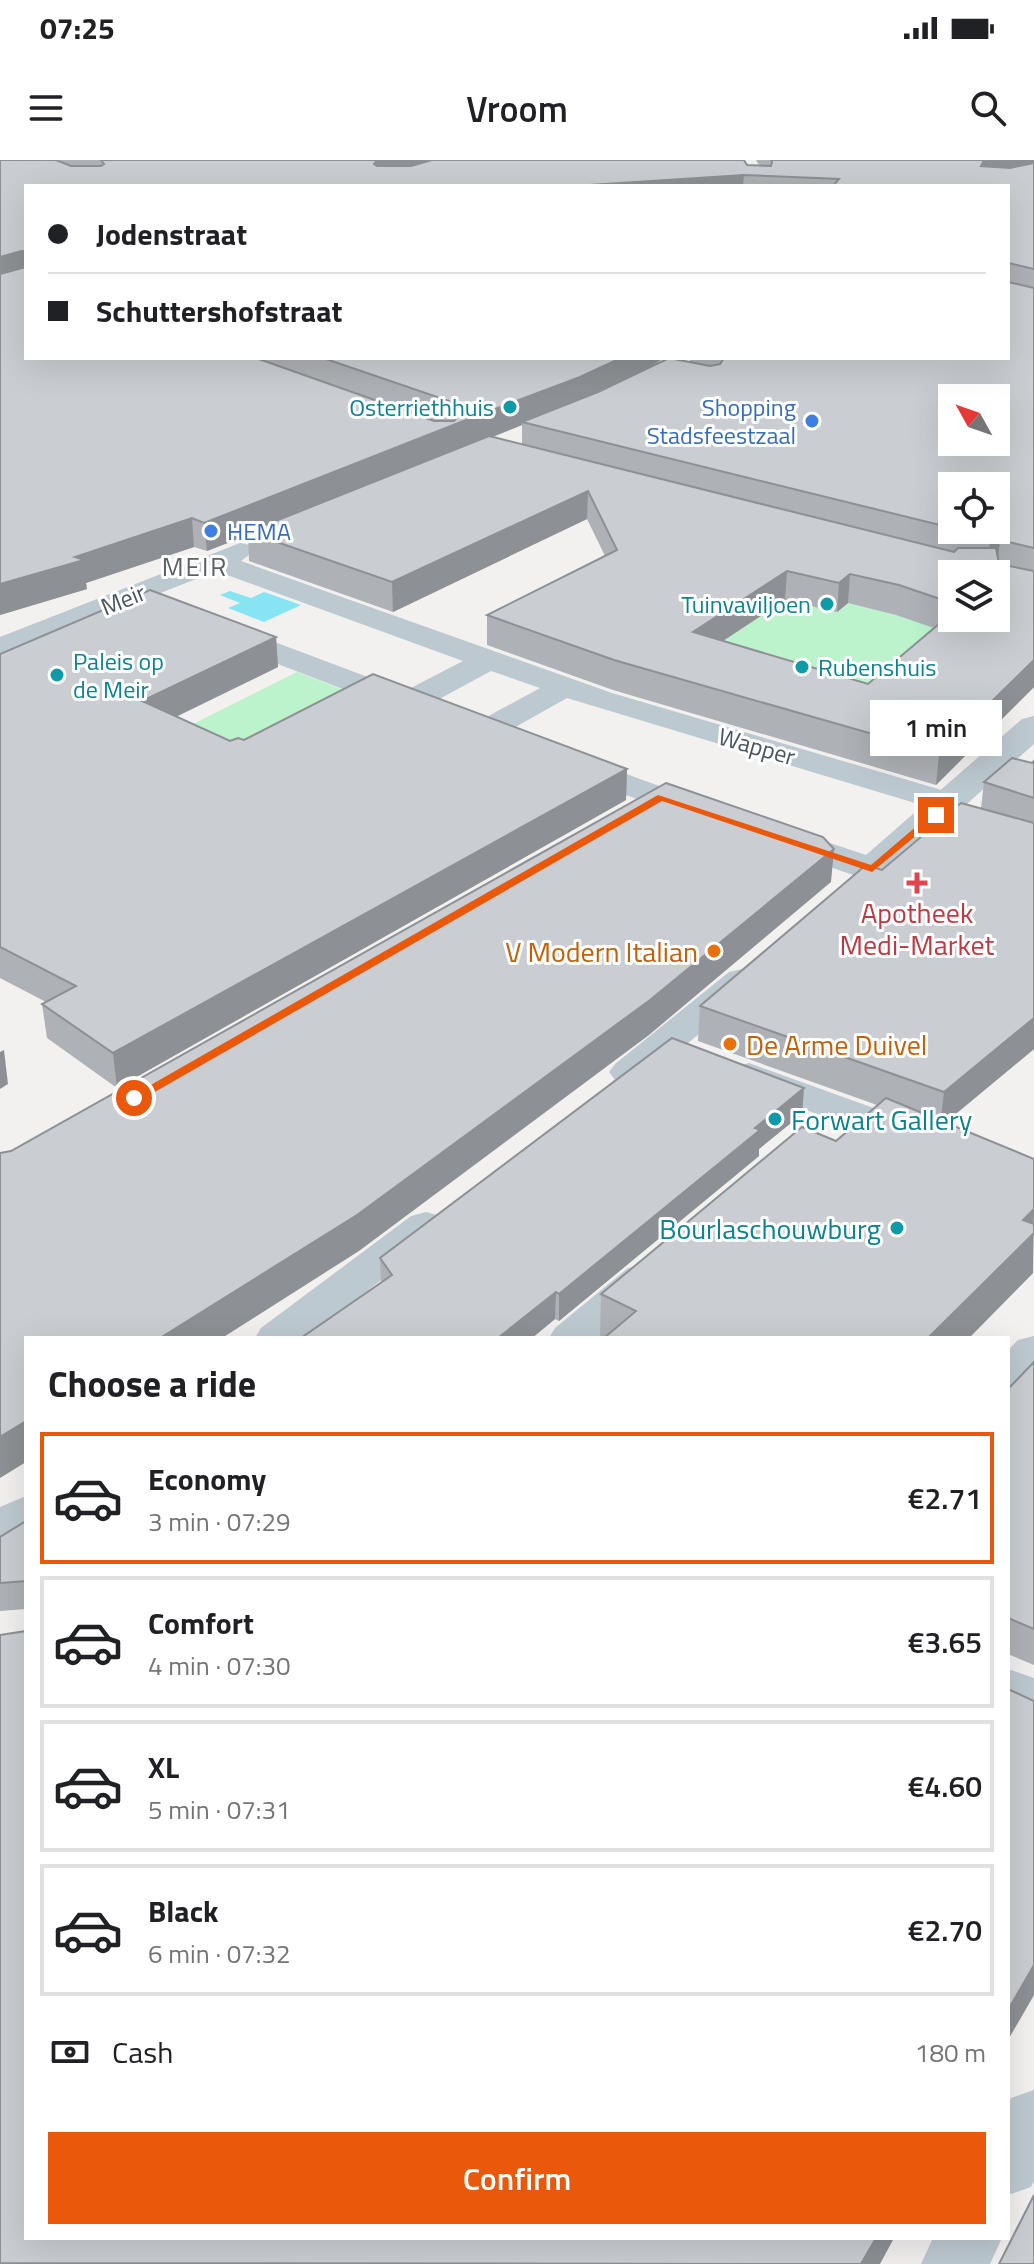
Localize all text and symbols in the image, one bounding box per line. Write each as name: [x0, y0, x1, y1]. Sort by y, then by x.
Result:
text: 07:25: [40, 5, 115, 51]
text: Vroom: [466, 81, 568, 136]
icon: menu: [24, 86, 68, 130]
icon: search: [966, 86, 1010, 130]
text: Jodenstraat: [96, 211, 247, 257]
text: Schuttershofstraat: [96, 288, 342, 334]
north arrow: [938, 384, 1010, 456]
map controls: [938, 384, 1010, 632]
place label: Osterriethhuis: [349, 389, 494, 425]
place label: Shopping Stadsfeestzaal: [647, 389, 796, 453]
marker: Osterriethhuis: [501, 398, 519, 416]
marker: Shopping Stadsfeestzaal: [803, 412, 821, 430]
button: locate: [938, 472, 1010, 544]
place label: HEMA: [227, 513, 291, 549]
marker: HEMA: [202, 522, 220, 540]
district label: MEIR: [162, 547, 228, 586]
button: layers: [938, 560, 1010, 632]
street label: Meir: [95, 574, 151, 624]
place label: Tuinvaviljoen: [681, 586, 811, 622]
marker: Tuinvaviljoen: [818, 595, 836, 613]
place label: Paleis op de Meir: [73, 643, 164, 707]
place label: Rubenshuis: [818, 649, 936, 685]
marker: Rubenshuis: [793, 658, 811, 676]
marker: Paleis op de Meir: [48, 666, 66, 684]
callout: 1 min: [870, 699, 1002, 755]
text: 1 min: [905, 708, 967, 747]
street label: Wapper: [714, 718, 800, 774]
route end: [918, 797, 954, 833]
marker: Apotheek Medi-Market: [908, 874, 926, 892]
place label: Apotheek Medi-Market: [840, 891, 995, 966]
place label: V Modern Italian: [505, 930, 698, 973]
marker: V Modern Italian: [705, 942, 723, 960]
place label: De Arme Duivel: [746, 1023, 927, 1066]
marker: De Arme Duivel: [721, 1035, 739, 1053]
route start: [116, 1080, 152, 1116]
place label: Forwart Gallery: [791, 1098, 972, 1141]
marker: Forwart Gallery: [766, 1110, 784, 1128]
place label: Bourlaschouwburg: [659, 1207, 881, 1250]
marker: Bourlaschouwburg: [888, 1219, 906, 1237]
text: Choose a ride: [48, 1356, 256, 1411]
text: Economy: [148, 1456, 266, 1502]
icon: car: [52, 1462, 124, 1534]
text: €2.71: [908, 1475, 982, 1521]
text: 3 min · 07:29: [148, 1502, 291, 1541]
text: Comfort: [148, 1600, 254, 1646]
icon: car: [52, 1606, 124, 1678]
text: €3.65: [908, 1619, 982, 1665]
text: 4 min · 07:30: [148, 1646, 291, 1685]
text: XL: [148, 1744, 179, 1790]
icon: car: [52, 1750, 124, 1822]
text: €4.60: [908, 1763, 982, 1809]
text: 5 min · 07:31: [148, 1790, 291, 1829]
text: Black: [148, 1888, 219, 1934]
icon: car: [52, 1894, 124, 1966]
text: €2.70: [908, 1907, 982, 1953]
text: 6 min · 07:32: [148, 1934, 291, 1973]
text: Cash: [112, 2029, 173, 2075]
icon: cash: [48, 2030, 92, 2074]
text: 180 m: [915, 2033, 986, 2072]
button: Confirm: [48, 2132, 986, 2224]

